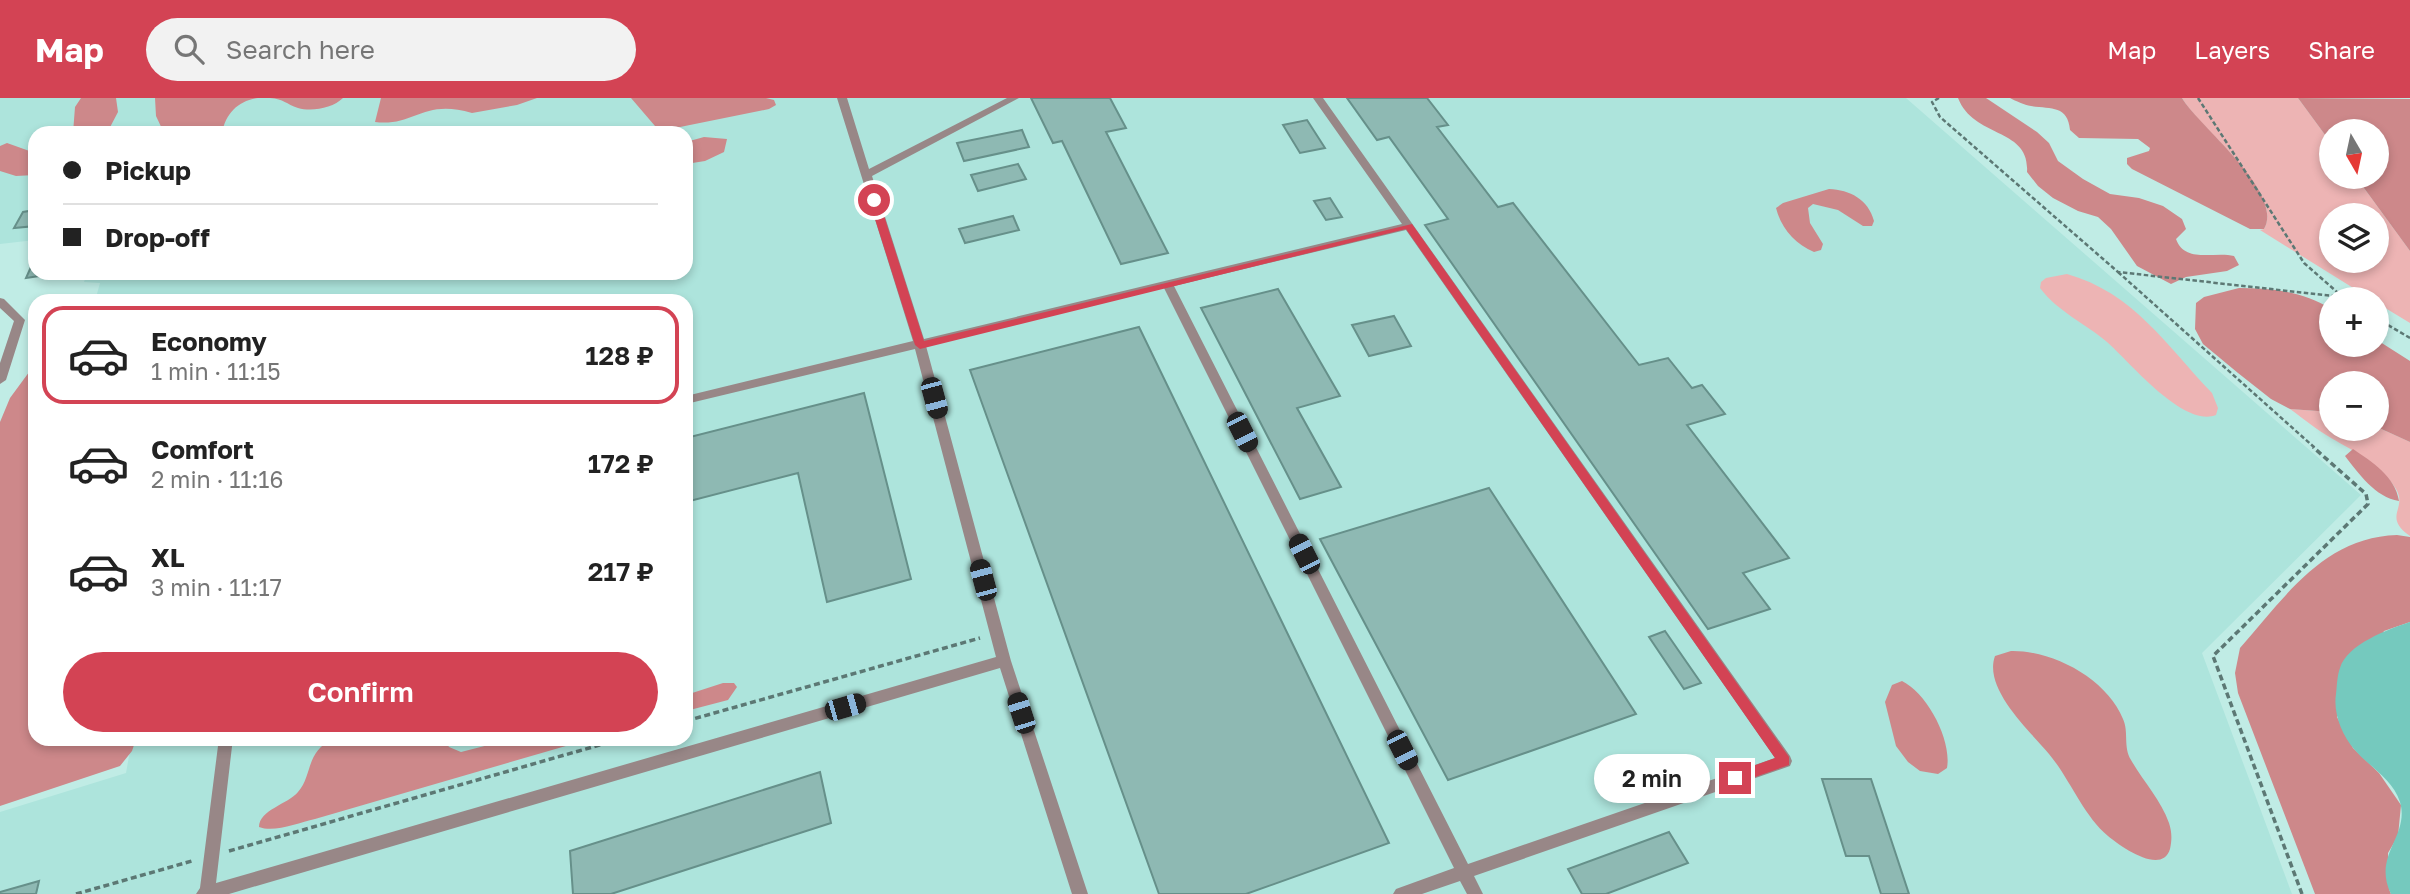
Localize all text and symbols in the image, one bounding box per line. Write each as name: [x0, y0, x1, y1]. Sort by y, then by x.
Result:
search box: [146, 18, 636, 81]
text: Map: [35, 30, 104, 69]
icon: search: [170, 30, 208, 68]
text: Search here: [226, 34, 375, 65]
text: Map: [2107, 35, 2156, 64]
text: Layers: [2194, 35, 2270, 64]
text: Share: [2308, 35, 2375, 64]
north arrow: [2319, 119, 2389, 189]
map controls: [2319, 119, 2389, 441]
text: Pickup: [105, 155, 191, 186]
route start: [858, 184, 890, 216]
button: layers: [2319, 203, 2389, 273]
text: Drop-off: [105, 222, 210, 253]
button: +: [2319, 287, 2389, 357]
icon: car: [67, 324, 130, 387]
text: Economy: [151, 326, 267, 357]
text: 128 ₽: [585, 340, 654, 371]
text: 1 min · 11:15: [151, 357, 281, 385]
button: −: [2319, 371, 2389, 441]
car: [919, 375, 950, 421]
car: [1224, 409, 1261, 455]
icon: car: [67, 432, 130, 495]
text: Comfort: [151, 434, 254, 465]
text: 172 ₽: [588, 448, 654, 479]
text: 2 min · 11:16: [151, 465, 283, 493]
car: [1286, 531, 1323, 577]
icon: car: [67, 540, 130, 603]
text: XL: [151, 542, 185, 573]
text: 217 ₽: [588, 556, 654, 587]
car: [968, 557, 999, 603]
text: 3 min · 11:17: [151, 573, 282, 601]
button: Confirm: [63, 652, 658, 732]
car: [1005, 690, 1038, 736]
car: [822, 691, 869, 723]
car: [1384, 727, 1421, 773]
callout: 2 min: [1595, 754, 1710, 802]
route end: [1719, 762, 1751, 794]
text: 2 min: [1622, 764, 1682, 792]

